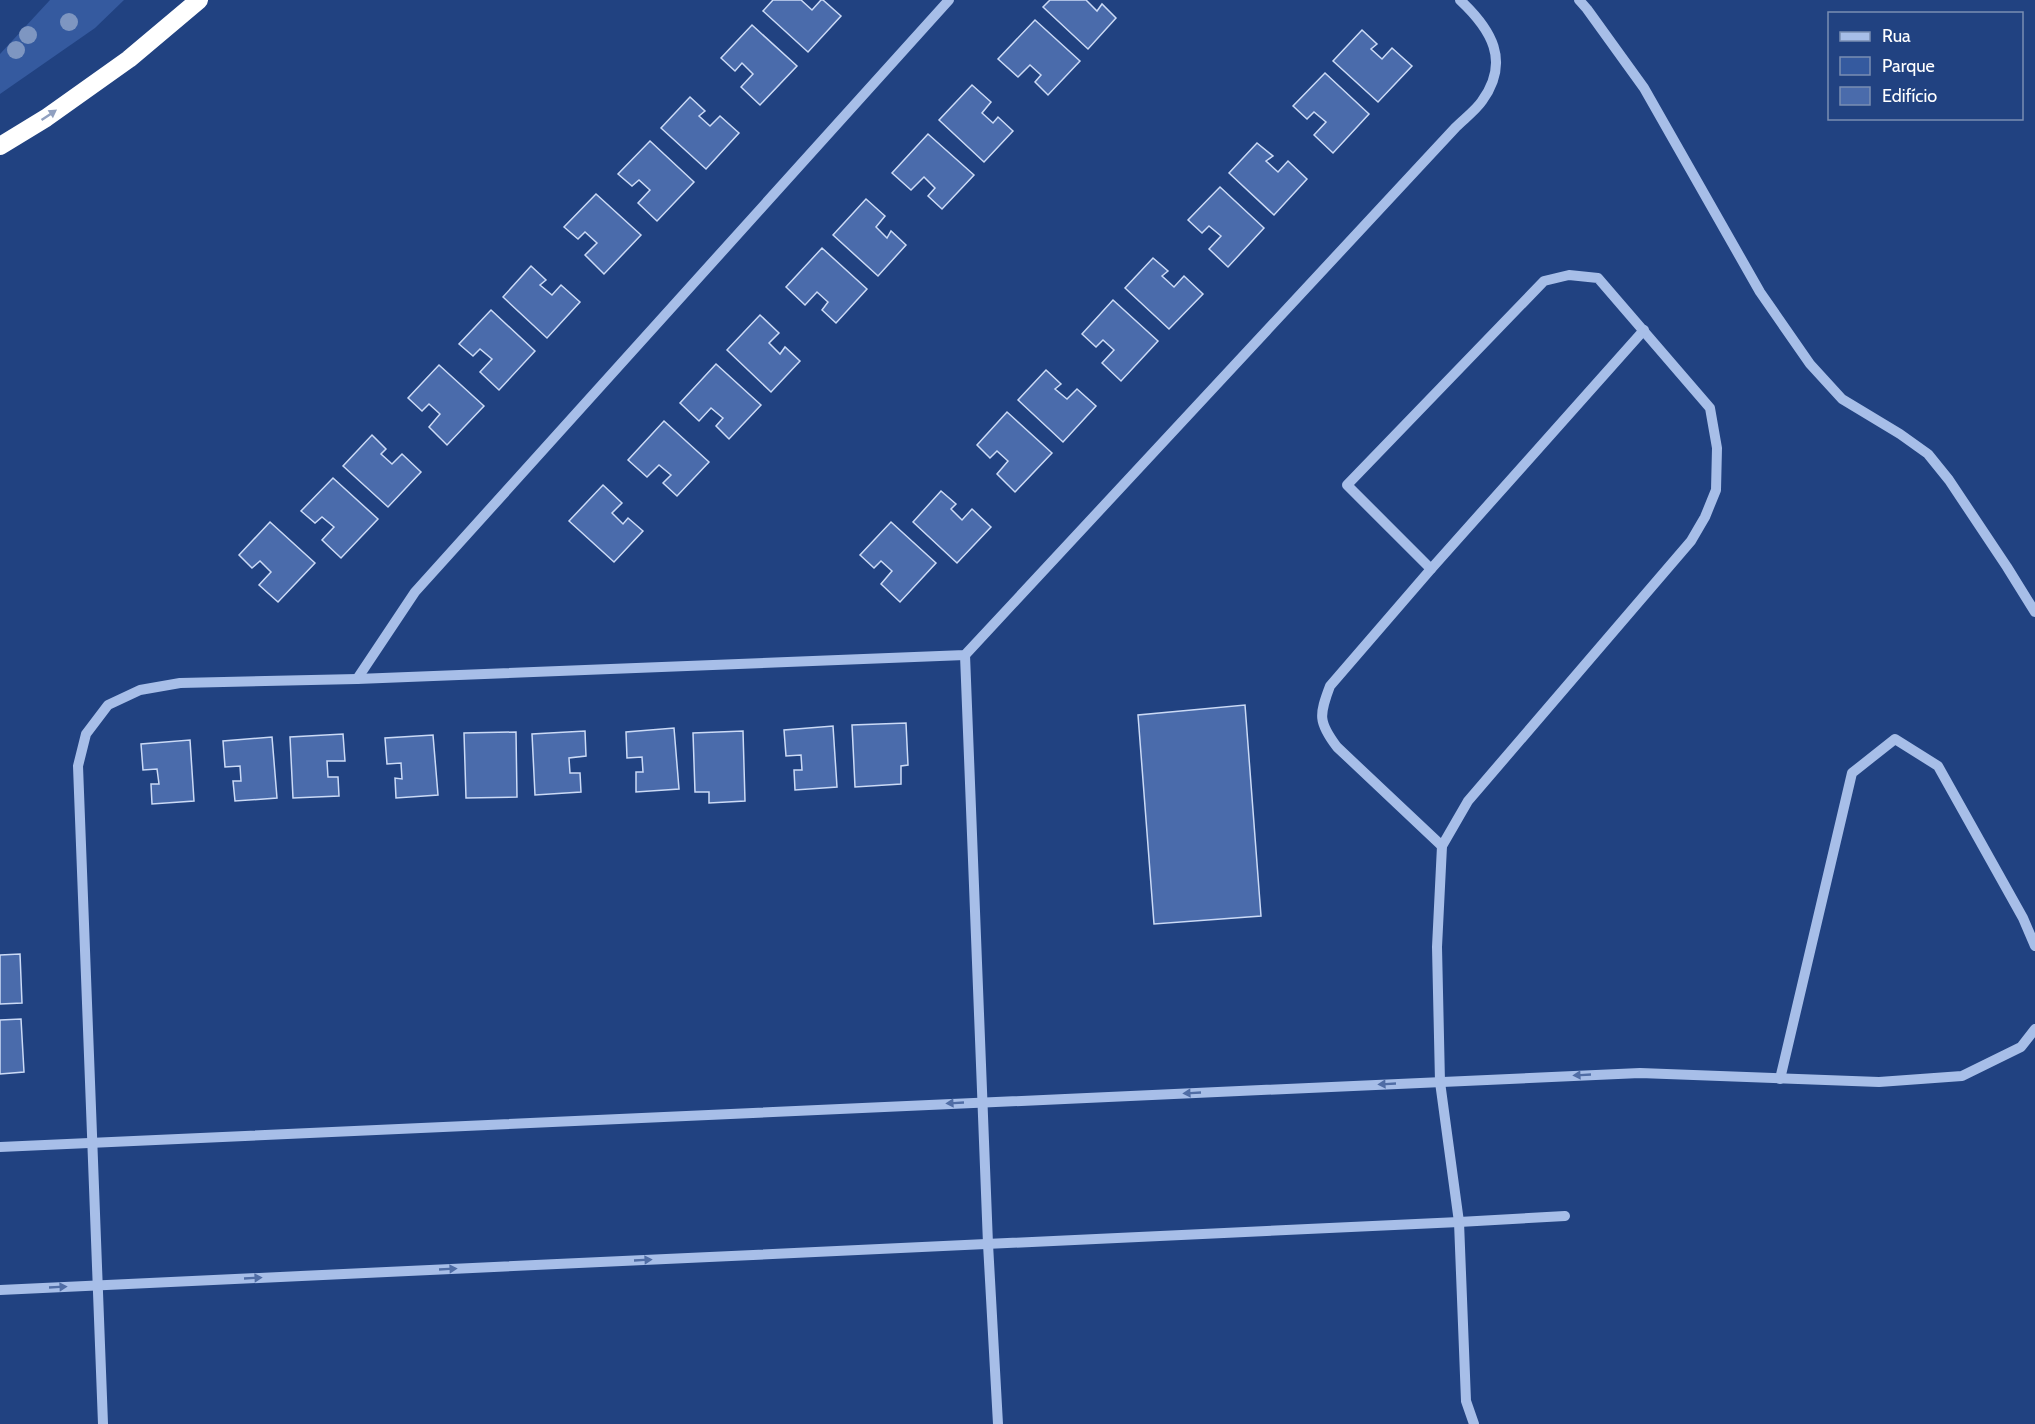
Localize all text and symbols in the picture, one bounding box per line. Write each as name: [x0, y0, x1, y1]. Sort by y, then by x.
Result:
legend: [1828, 12, 2023, 120]
text: Rua: [1882, 25, 1911, 47]
text: Parque: [1882, 55, 1935, 77]
text: Edifício: [1882, 85, 1937, 107]
one-way arrow: [41, 109, 57, 121]
one-way arrow: [1572, 1071, 1591, 1080]
one-way arrow: [1377, 1079, 1396, 1088]
one-way arrow: [1183, 1088, 1202, 1097]
one-way arrow: [946, 1099, 965, 1108]
one-way arrow: [633, 1255, 652, 1264]
one-way arrow: [439, 1264, 458, 1273]
one-way arrow: [244, 1274, 263, 1283]
one-way arrow: [49, 1283, 68, 1292]

